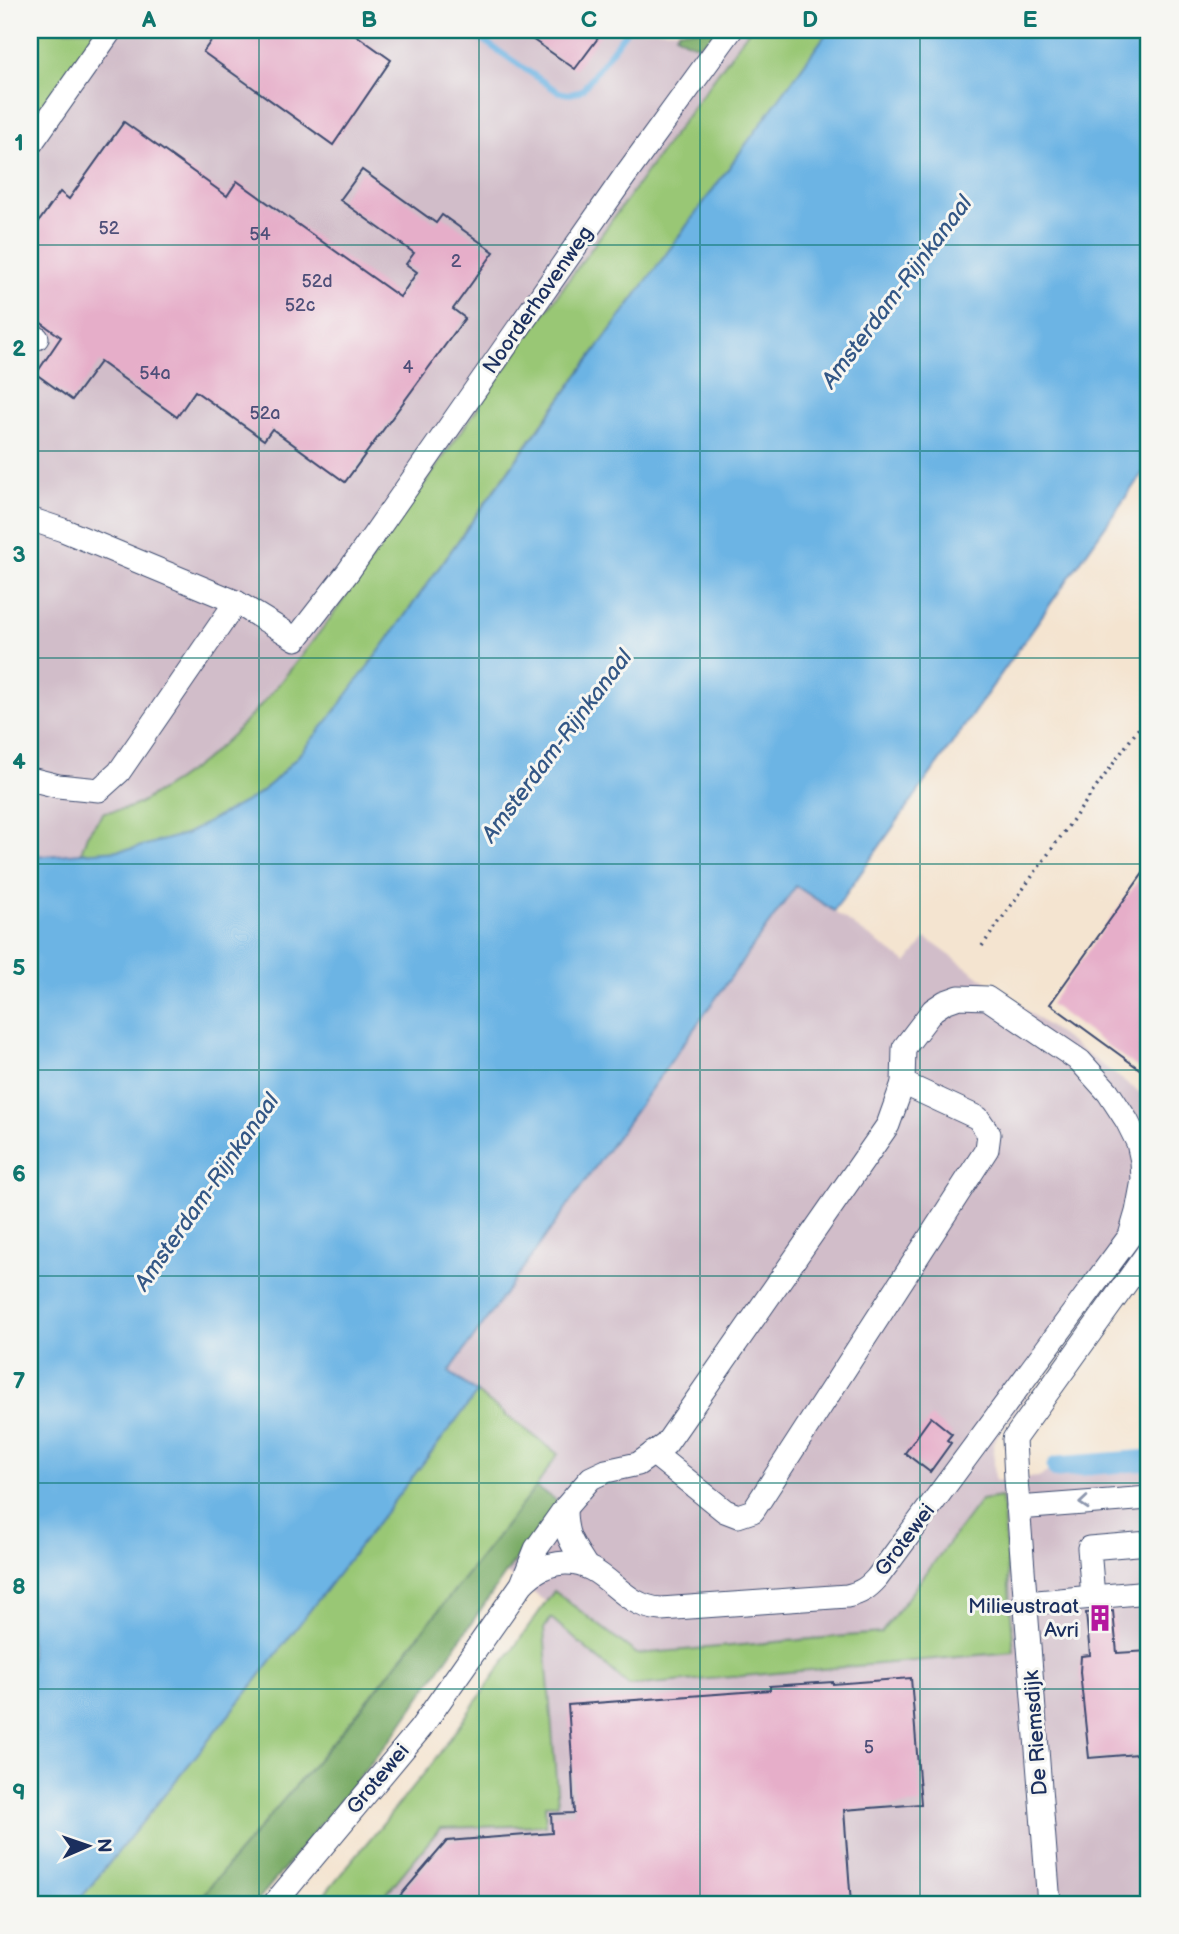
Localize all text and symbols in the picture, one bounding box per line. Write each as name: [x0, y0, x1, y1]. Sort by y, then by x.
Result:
text: A: [141, 6, 157, 34]
text: B: [361, 6, 377, 34]
text: C: [581, 6, 597, 34]
text: D: [802, 6, 818, 34]
text: E: [1023, 6, 1038, 34]
text: 1: [14, 129, 24, 157]
water label: Amsterdam-Rijnkanaal: [815, 190, 979, 395]
house number: 52: [99, 218, 120, 239]
street label: Noorderhavenweg: [478, 221, 598, 379]
house number: 54: [249, 224, 271, 245]
house number: 2: [451, 251, 462, 272]
house number: 52d: [301, 271, 333, 292]
house number: 52c: [285, 295, 315, 316]
text: 2: [12, 335, 26, 363]
house number: 4: [403, 357, 414, 378]
house number: 54a: [139, 363, 171, 384]
house number: 52a: [249, 403, 281, 424]
text: 3: [12, 541, 26, 569]
water label: Amsterdam-Rijnkanaal: [475, 644, 639, 849]
text: 4: [12, 748, 26, 776]
text: 5: [12, 954, 26, 982]
water label: Amsterdam-Rijnkanaal: [128, 1088, 286, 1297]
text: 6: [12, 1160, 26, 1188]
text: 7: [13, 1367, 26, 1395]
one-way arrow: [1078, 1495, 1089, 1510]
street label: Grotewei: [870, 1499, 940, 1581]
text: 8: [12, 1573, 26, 1601]
place label: Milieustraat Avri: [968, 1594, 1080, 1643]
building icon: Milieustraat Avri: [1085, 1603, 1115, 1633]
street label: De Riemsdijk: [1019, 1669, 1053, 1796]
house number: 5: [864, 1737, 874, 1758]
street label: Grotewei: [341, 1739, 415, 1819]
text: 9: [12, 1779, 26, 1807]
north arrow: [52, 1812, 122, 1882]
text: N: [92, 1838, 115, 1853]

